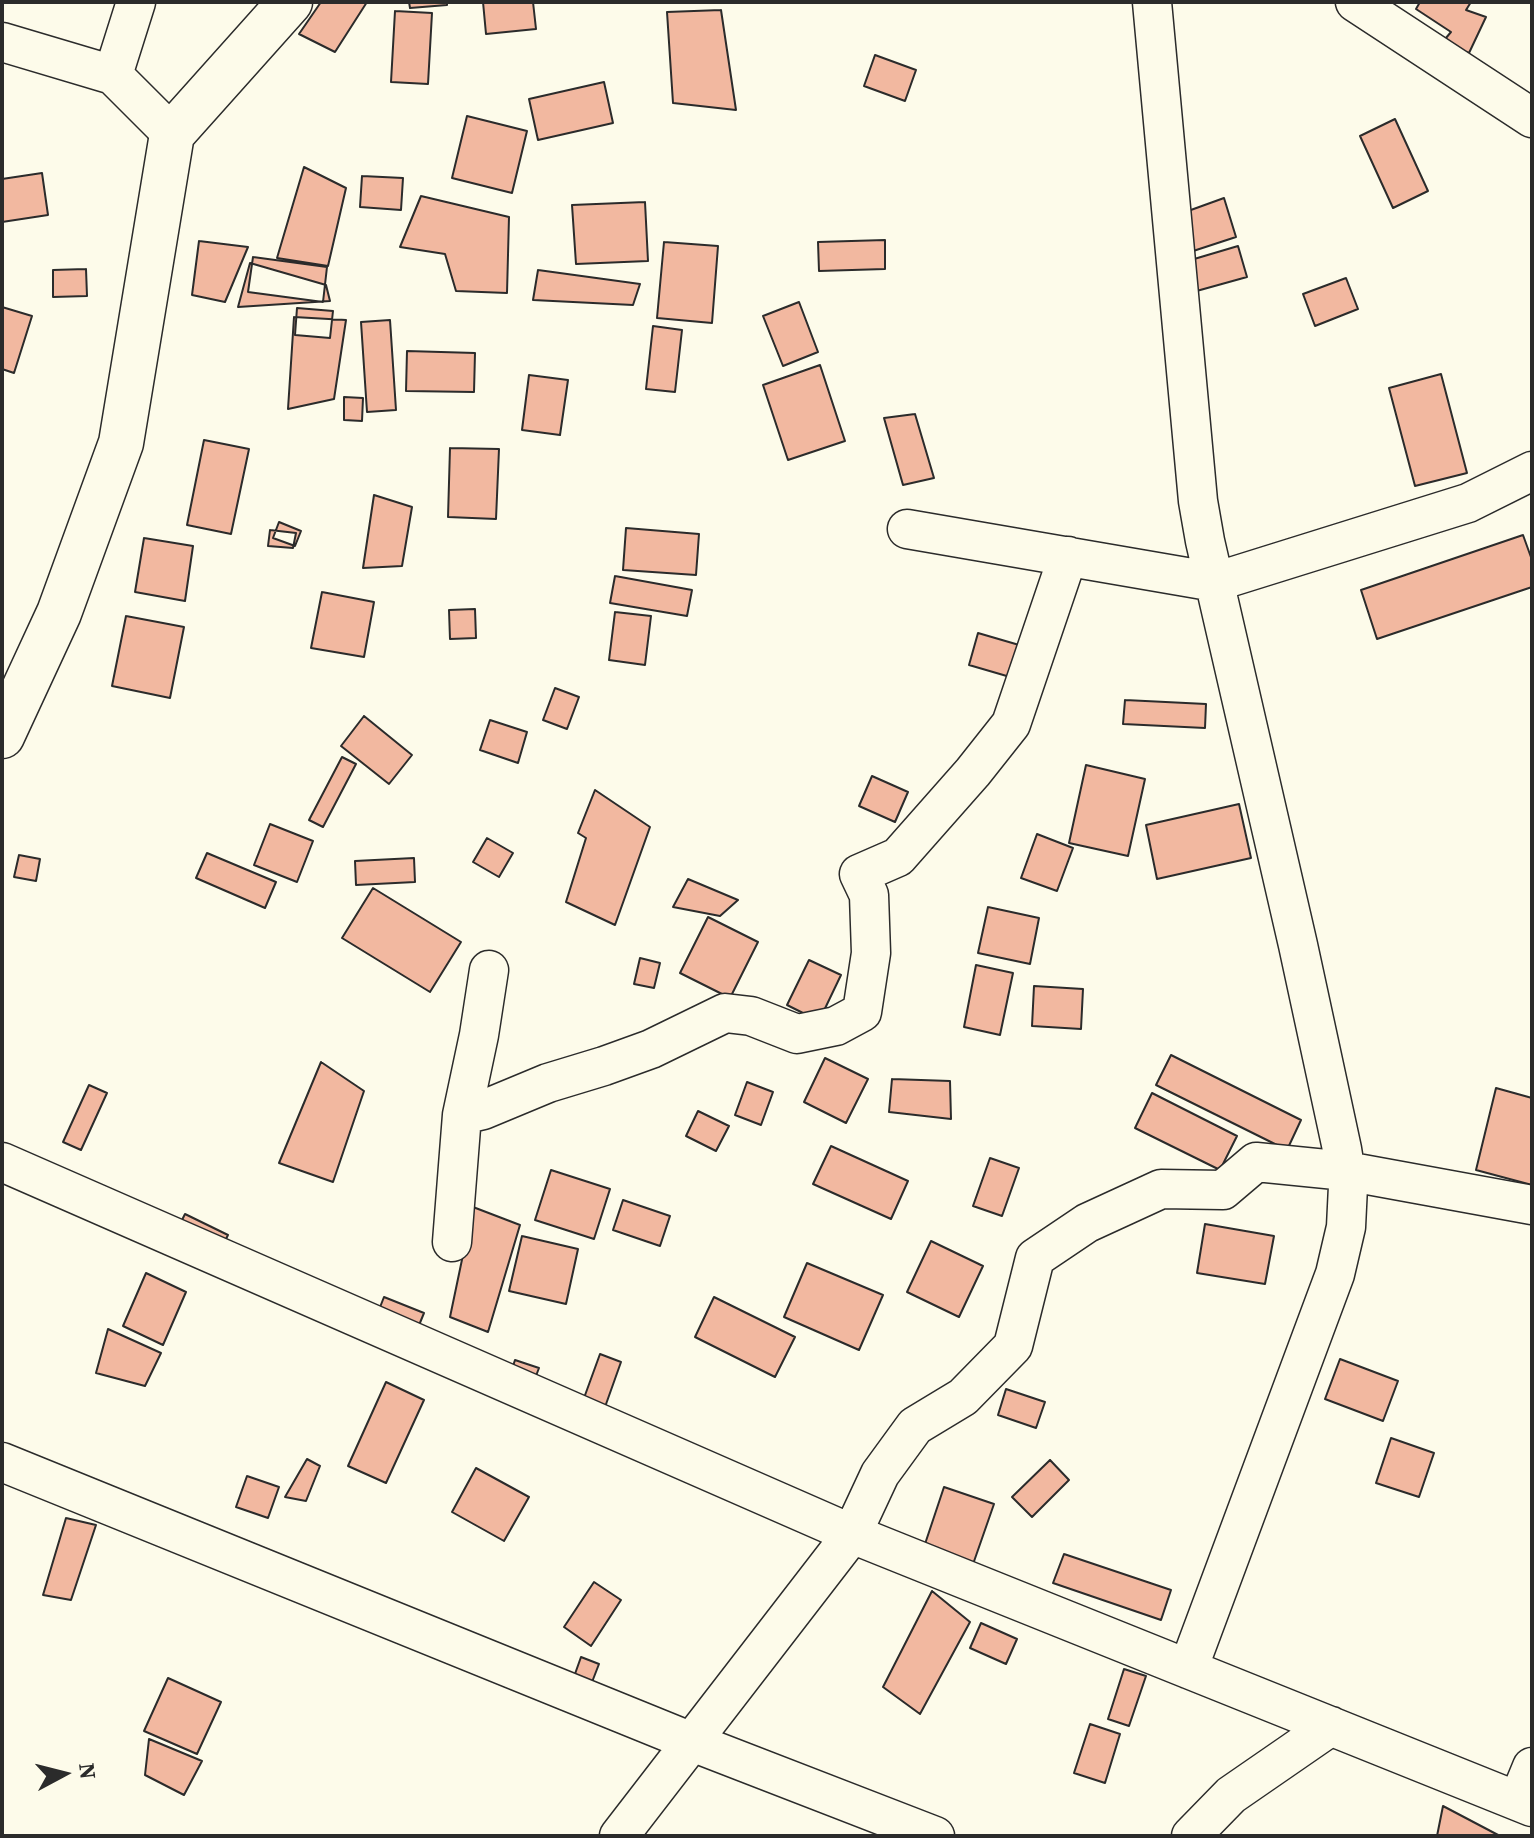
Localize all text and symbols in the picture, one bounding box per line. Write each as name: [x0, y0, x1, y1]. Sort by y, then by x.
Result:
north arrow: [24, 1734, 104, 1814]
text: N: [72, 1761, 104, 1781]

